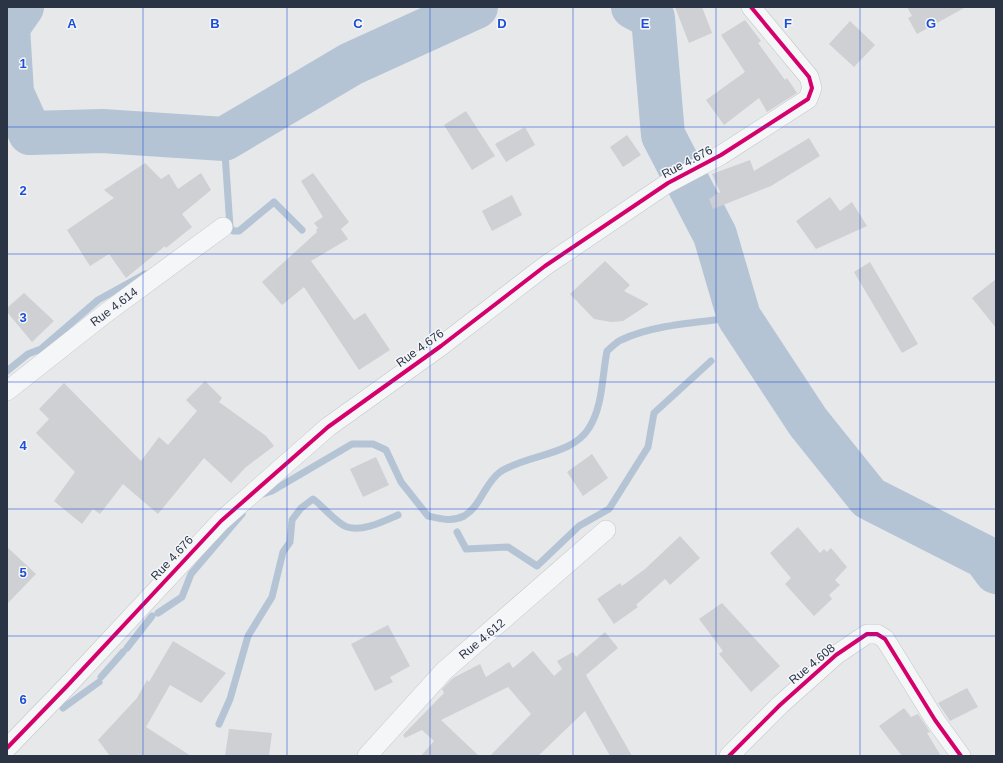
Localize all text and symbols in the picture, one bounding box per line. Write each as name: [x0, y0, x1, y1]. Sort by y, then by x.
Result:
text: A: [67, 16, 77, 31]
text: B: [210, 16, 220, 31]
text: C: [353, 16, 363, 31]
text: D: [497, 16, 507, 31]
text: E: [641, 16, 650, 31]
text: F: [784, 16, 792, 31]
text: G: [926, 16, 936, 31]
text: 1: [19, 56, 27, 71]
street label: Rue 4.676: [659, 143, 715, 181]
text: 2: [19, 183, 27, 198]
street label: Rue 4.614: [88, 285, 141, 329]
text: 3: [19, 310, 27, 325]
street label: Rue 4.676: [393, 326, 447, 370]
text: 4: [19, 438, 27, 453]
street label: Rue 4.676: [148, 533, 196, 583]
text: 5: [19, 565, 27, 580]
street label: Rue 4.612: [456, 616, 508, 662]
street label: Rue 4.608: [786, 641, 838, 687]
text: 6: [19, 692, 27, 707]

